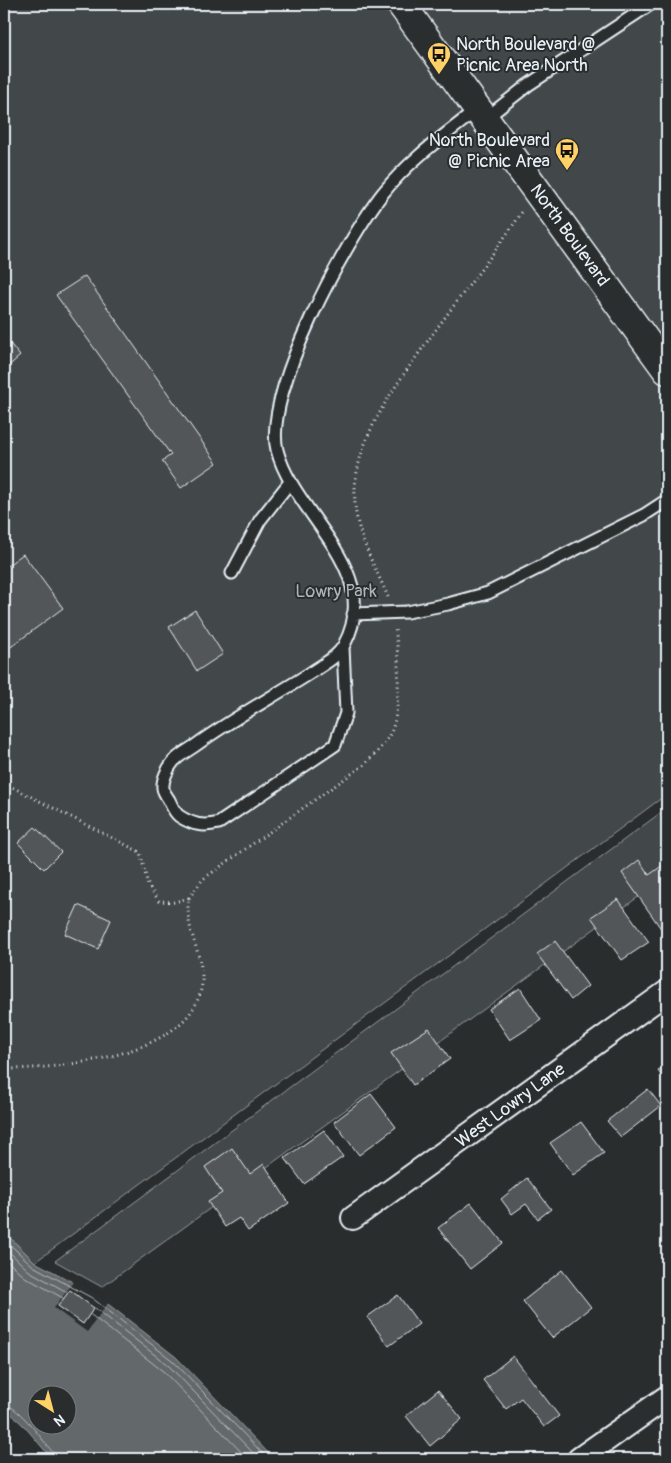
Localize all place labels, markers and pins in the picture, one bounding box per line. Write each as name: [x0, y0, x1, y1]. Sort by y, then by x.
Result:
place label: North Boulevard @ Picnic Area North: [456, 33, 596, 77]
bus stop icon: North Boulevard @ Picnic Area North: [426, 41, 452, 75]
place label: North Boulevard @ Picnic Area: [429, 129, 550, 173]
bus stop icon: North Boulevard @ Picnic Area: [554, 137, 580, 171]

